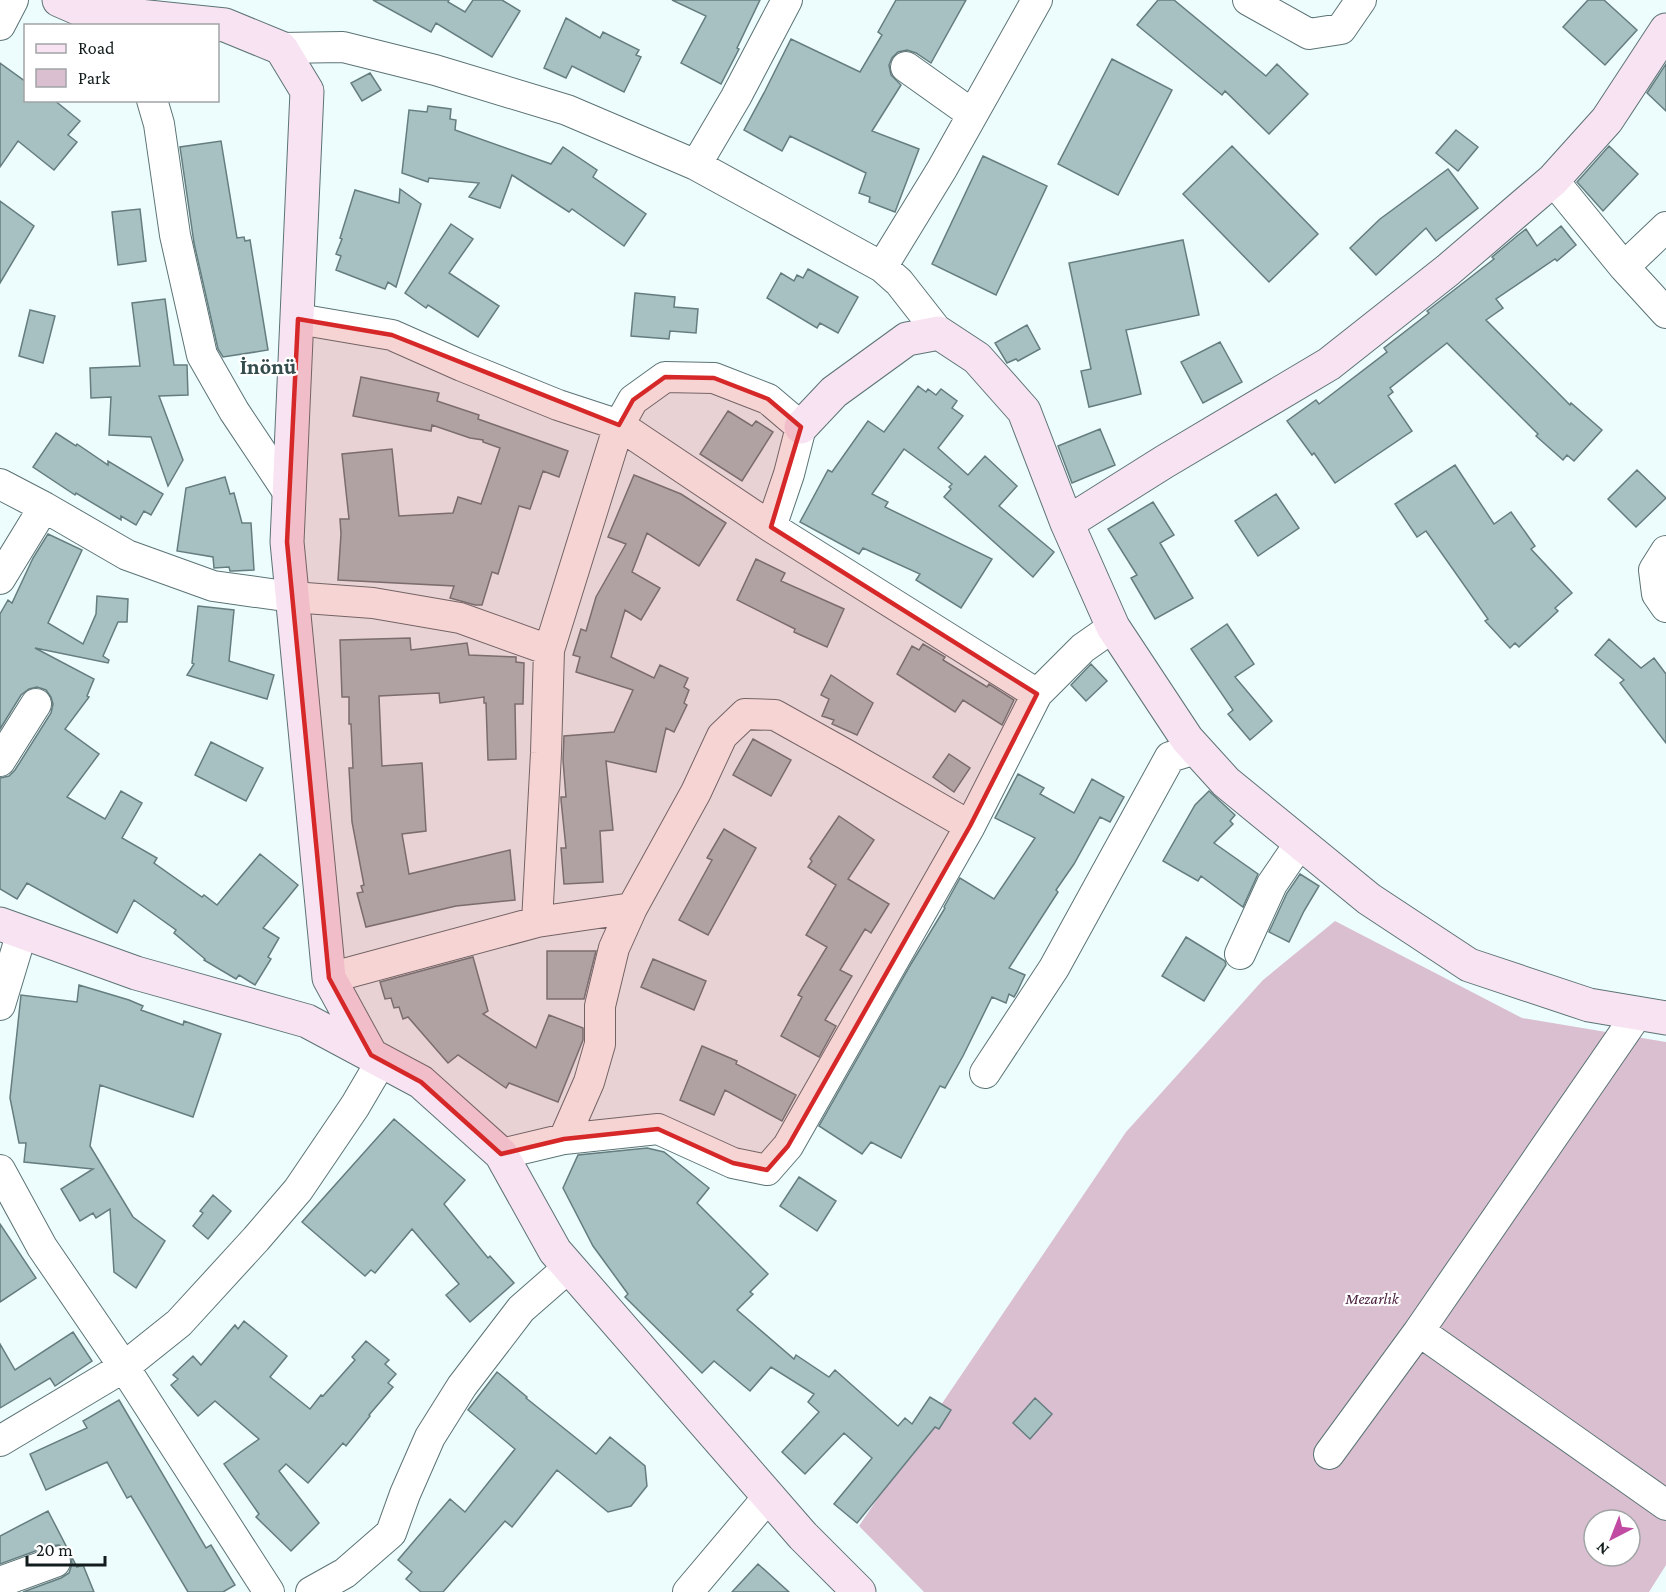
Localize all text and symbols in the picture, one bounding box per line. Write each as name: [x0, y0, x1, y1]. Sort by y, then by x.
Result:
legend: [24, 24, 219, 102]
text: Road: [78, 38, 115, 58]
text: Park: [78, 68, 110, 88]
district label: İnönü: [240, 354, 297, 379]
park label: Mezarlık: [1344, 1290, 1400, 1307]
north arrow: [1582, 1508, 1642, 1568]
scale bar: [27, 1529, 105, 1567]
text: N: [1592, 1539, 1612, 1559]
text: 20 m: [36, 1540, 73, 1560]

